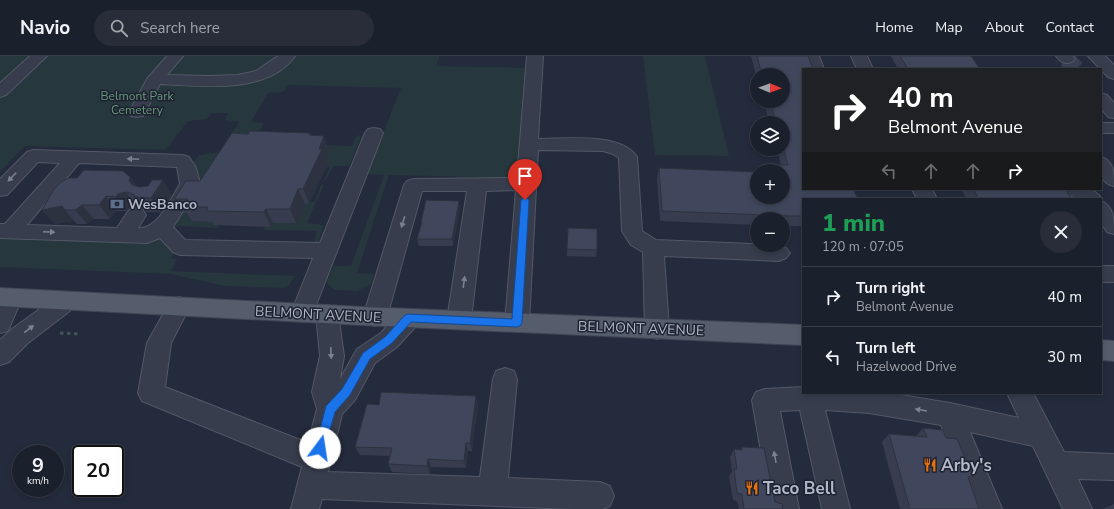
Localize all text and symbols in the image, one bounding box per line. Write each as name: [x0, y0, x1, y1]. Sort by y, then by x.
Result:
search box: [94, 10, 374, 46]
text: Navio: [20, 15, 70, 41]
icon: search: [108, 17, 130, 39]
text: Search here: [140, 18, 220, 38]
text: Home: [875, 18, 913, 37]
text: Map: [935, 18, 963, 37]
text: About: [985, 18, 1024, 37]
text: Contact: [1046, 18, 1094, 37]
north arrow: [750, 68, 790, 108]
map controls: [750, 68, 790, 252]
text: 40 m: [888, 79, 954, 117]
icon: right: [822, 84, 874, 136]
park label: Belmont Park Cemetery: [100, 88, 175, 118]
text: Belmont Avenue: [888, 115, 1023, 139]
button: layers: [750, 116, 790, 156]
one-way arrow: [127, 156, 139, 163]
pin: [508, 159, 542, 200]
icon: left: [878, 160, 900, 182]
icon: ahead: [920, 160, 942, 182]
icon: ahead: [962, 160, 984, 182]
icon: right: [1004, 160, 1026, 182]
button: +: [750, 164, 790, 204]
icon: arrive: [514, 165, 536, 187]
one-way arrow: [8, 173, 17, 182]
place label: WesBanco: [128, 195, 197, 214]
bank icon: WesBanco: [109, 196, 125, 212]
text: 1 min: [822, 207, 885, 239]
button: close: [1040, 211, 1082, 253]
button: −: [750, 212, 790, 252]
one-way arrow: [400, 216, 406, 228]
one-way arrow: [43, 229, 55, 236]
text: 120 m · 07:05: [822, 238, 904, 256]
one-way arrow: [461, 276, 467, 288]
text: Turn right: [856, 278, 925, 298]
icon: right: [822, 286, 844, 308]
text: 40 m: [1047, 287, 1082, 307]
text: Belmont Avenue: [856, 298, 953, 316]
street label: BELMONT AVENUE: [254, 302, 382, 327]
street label: BELMONT AVENUE: [578, 317, 704, 340]
one-way arrow: [24, 325, 35, 333]
text: Turn left: [856, 338, 915, 358]
icon: left: [822, 346, 844, 368]
one-way arrow: [328, 347, 334, 360]
text: 30 m: [1047, 347, 1082, 367]
text: Hazelwood Drive: [856, 358, 956, 376]
one-way arrow: [915, 407, 927, 413]
position arrow: [299, 427, 341, 469]
speed limit sign: 20: [72, 445, 124, 497]
one-way arrow: [772, 451, 778, 463]
text: 9: [32, 452, 44, 479]
place label: Arby's: [941, 454, 992, 477]
restaurant icon: Arby's: [922, 457, 938, 473]
text: km/h: [27, 474, 49, 488]
place label: Taco Bell: [763, 477, 836, 500]
restaurant icon: Taco Bell: [744, 480, 760, 496]

